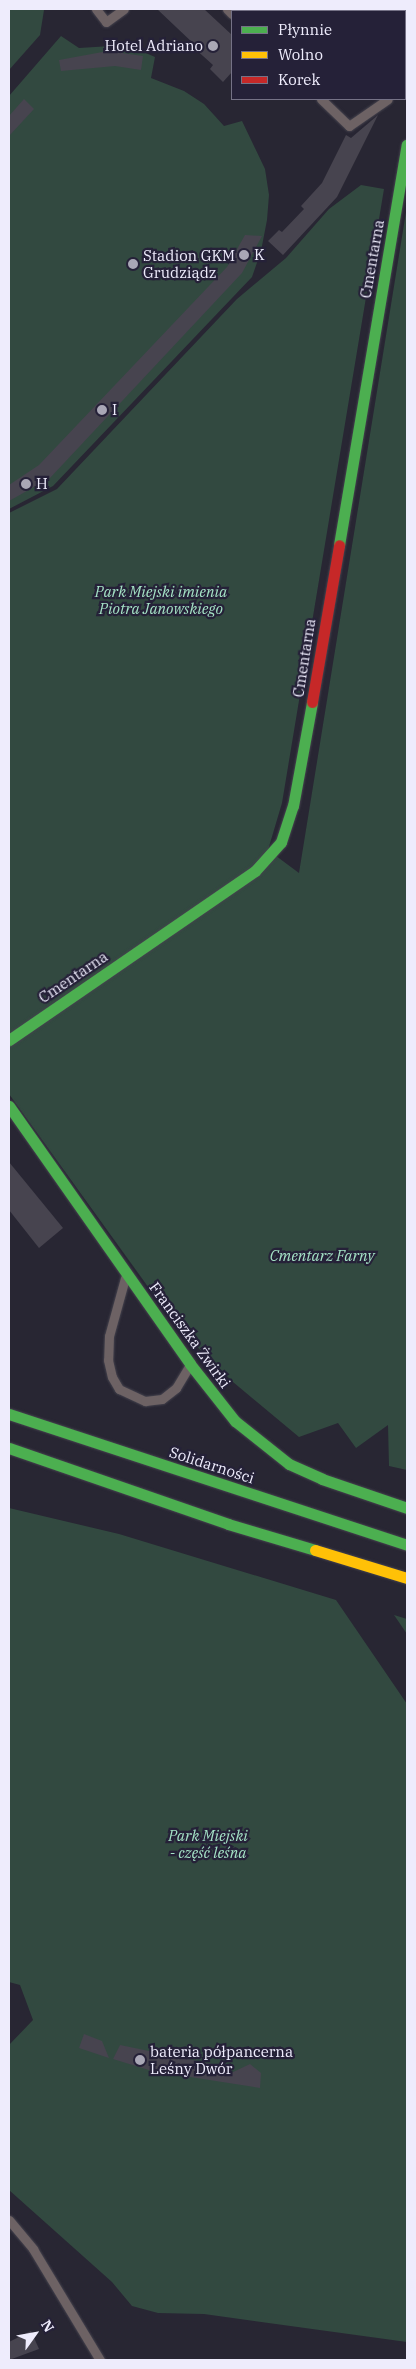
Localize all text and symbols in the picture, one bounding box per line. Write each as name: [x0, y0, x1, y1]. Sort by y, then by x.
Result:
legend: [231, 10, 406, 100]
text: Płynnie: [278, 20, 332, 39]
place label: Hotel Adriano: [104, 37, 203, 55]
marker: Hotel Adriano: [207, 40, 219, 52]
text: Wolno: [278, 45, 323, 64]
text: Korek: [278, 70, 320, 89]
street label: Cmentarna: [356, 218, 388, 300]
place label: Stadion GKM Grudziądz: [143, 246, 235, 281]
place label: K: [254, 246, 265, 264]
marker: K: [238, 249, 250, 261]
marker: Stadion GKM Grudziądz: [127, 258, 139, 270]
place label: I: [112, 401, 117, 419]
marker: I: [96, 404, 108, 416]
place label: H: [36, 475, 48, 493]
marker: H: [20, 478, 32, 490]
park label: Park Miejski imienia Piotra Janowskiego: [95, 582, 227, 617]
street label: Cmentarna: [289, 617, 319, 699]
street label: Cmentarna: [35, 947, 111, 1007]
park label: Cmentarz Farny: [270, 1247, 374, 1265]
street label: Franciszka Żwirki: [145, 1278, 235, 1392]
street label: Solidarności: [167, 1443, 257, 1487]
park label: Park Miejski - część leśna: [168, 1826, 248, 1861]
place label: bateria półpancerna Leśny Dwór: [150, 2042, 293, 2077]
marker: bateria półpancerna Leśny Dwór: [134, 2054, 146, 2066]
north arrow: [10, 2309, 60, 2359]
text: N: [37, 2317, 58, 2336]

